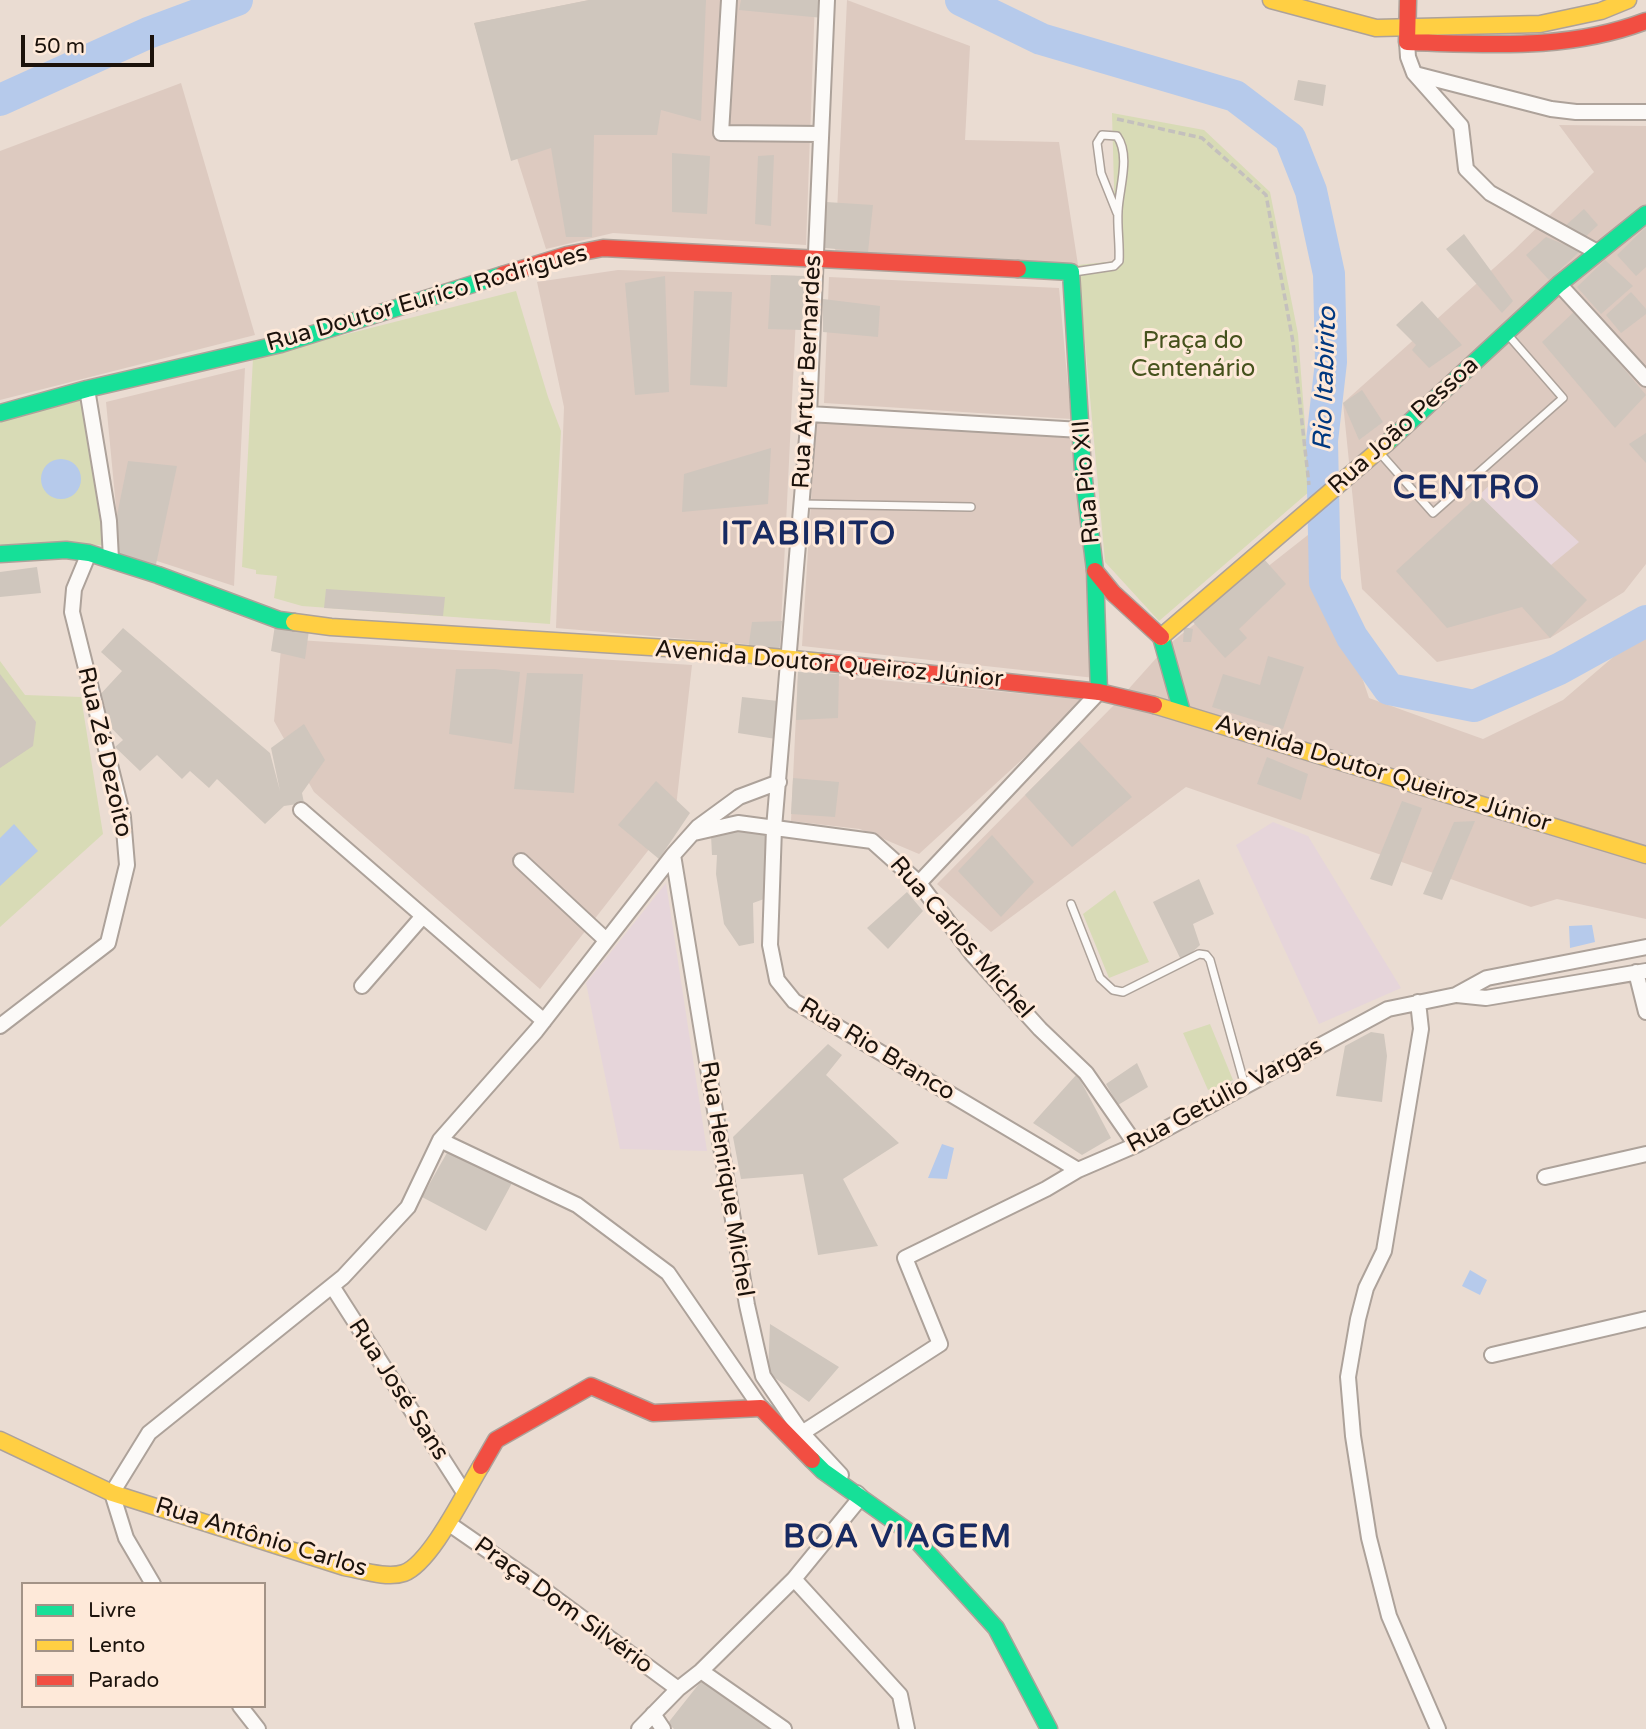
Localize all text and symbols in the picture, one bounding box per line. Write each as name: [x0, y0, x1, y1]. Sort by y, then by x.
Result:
scale bar: [24, 21, 158, 65]
text: 50 m: [34, 34, 85, 59]
street label: Rua Doutor Eurico Rodrigues: [263, 239, 591, 359]
street label: Rua Artur Bernardes: [787, 254, 829, 490]
water label: Rio Itabirito: [1308, 306, 1344, 452]
park label: Praça do Centenário: [1131, 328, 1255, 384]
street label: Rua João Pessoa: [1323, 351, 1485, 501]
street label: Rua Pio XII: [1067, 419, 1107, 545]
district label: CENTRO: [1393, 471, 1541, 509]
district label: ITABIRITO: [722, 517, 896, 555]
street label: Avenida Doutor Queiroz Júnior: [654, 635, 1004, 695]
street label: Rua Zé Dezoito: [70, 664, 138, 840]
street label: Avenida Doutor Queiroz Júnior: [1212, 709, 1554, 839]
street label: Rua Carlos Michel: [883, 851, 1039, 1025]
street label: Rua Rio Branco: [794, 992, 960, 1108]
street label: Rua Getúlio Vargas: [1122, 1032, 1328, 1160]
street label: Rua Henrique Michel: [693, 1059, 759, 1299]
street label: Rua José Sans: [342, 1314, 454, 1466]
street label: Rua Antônio Carlos: [152, 1492, 370, 1584]
district label: BOA VIAGEM: [784, 1520, 1012, 1558]
street label: Praça Dom Silvério: [468, 1531, 658, 1681]
legend: [21, 1582, 266, 1708]
text: Livre: [88, 1598, 136, 1623]
text: Lento: [88, 1633, 145, 1658]
text: Parado: [88, 1668, 159, 1693]

